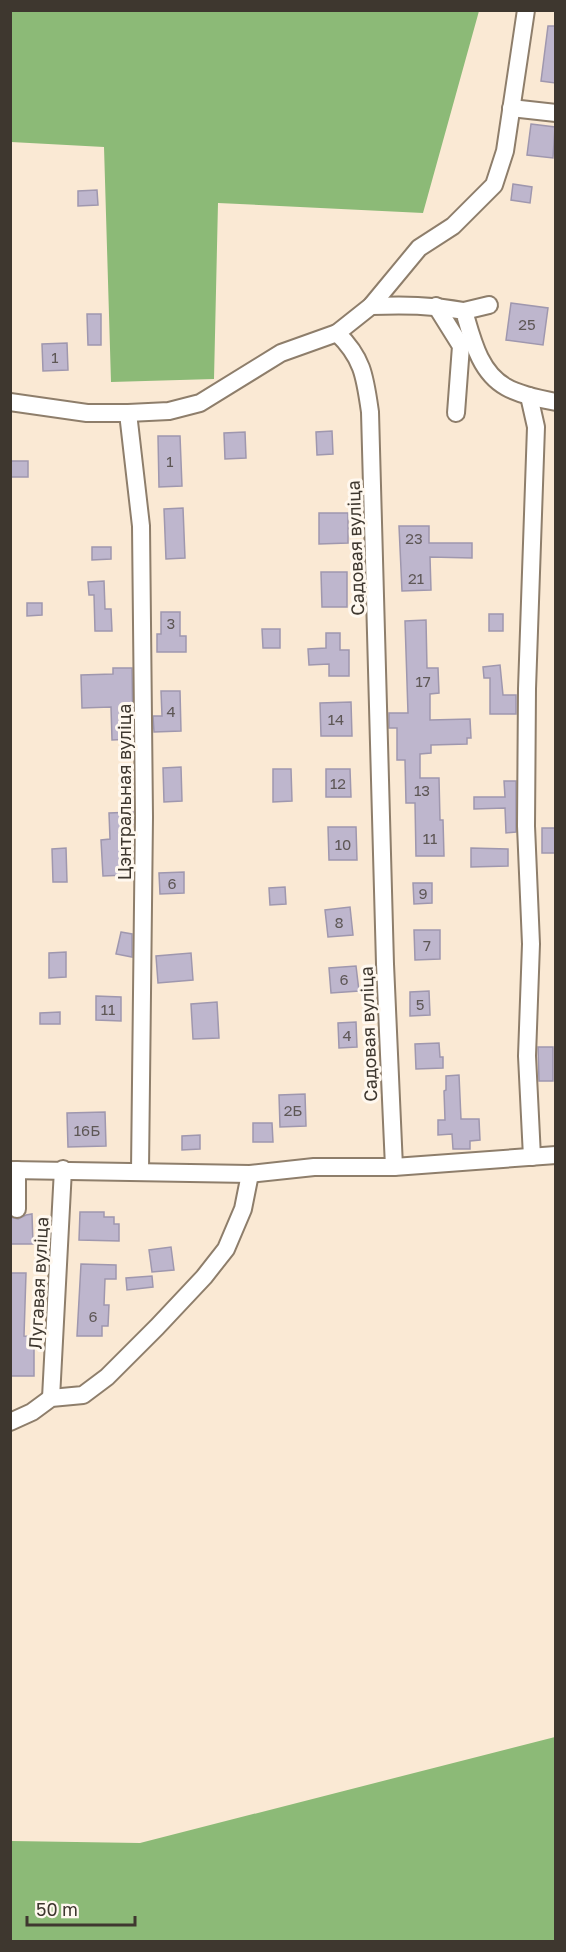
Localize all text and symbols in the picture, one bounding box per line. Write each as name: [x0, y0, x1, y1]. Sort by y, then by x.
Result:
house number: 25: [518, 315, 536, 333]
house number: 1: [51, 348, 59, 366]
house number: 1: [166, 452, 174, 470]
street label: Садовая вуліца: [342, 480, 368, 616]
house number: 23: [405, 529, 423, 547]
house number: 21: [408, 569, 424, 587]
house number: 3: [167, 614, 175, 632]
house number: 17: [415, 672, 431, 690]
house number: 4: [166, 702, 176, 720]
street label: Цэнтральная вуліца: [113, 704, 135, 880]
house number: 14: [328, 710, 344, 728]
house number: 12: [330, 774, 346, 792]
house number: 13: [414, 781, 430, 799]
house number: 11: [423, 829, 437, 847]
house number: 10: [335, 835, 351, 853]
house number: 6: [167, 874, 177, 892]
house number: 9: [418, 884, 428, 902]
house number: 8: [334, 913, 344, 931]
house number: 7: [423, 936, 431, 954]
street label: Садовая вуліца: [355, 966, 381, 1102]
house number: 6: [339, 970, 349, 988]
house number: 5: [416, 995, 424, 1013]
house number: 11: [101, 1000, 115, 1018]
house number: 4: [342, 1026, 352, 1044]
house number: 2Б: [284, 1101, 302, 1119]
house number: 16Б: [74, 1121, 100, 1139]
street label: Лугавая вуліца: [24, 1216, 52, 1350]
house number: 6: [88, 1307, 98, 1325]
scale bar: [27, 1889, 135, 1927]
text: 50 m: [36, 1898, 78, 1920]

